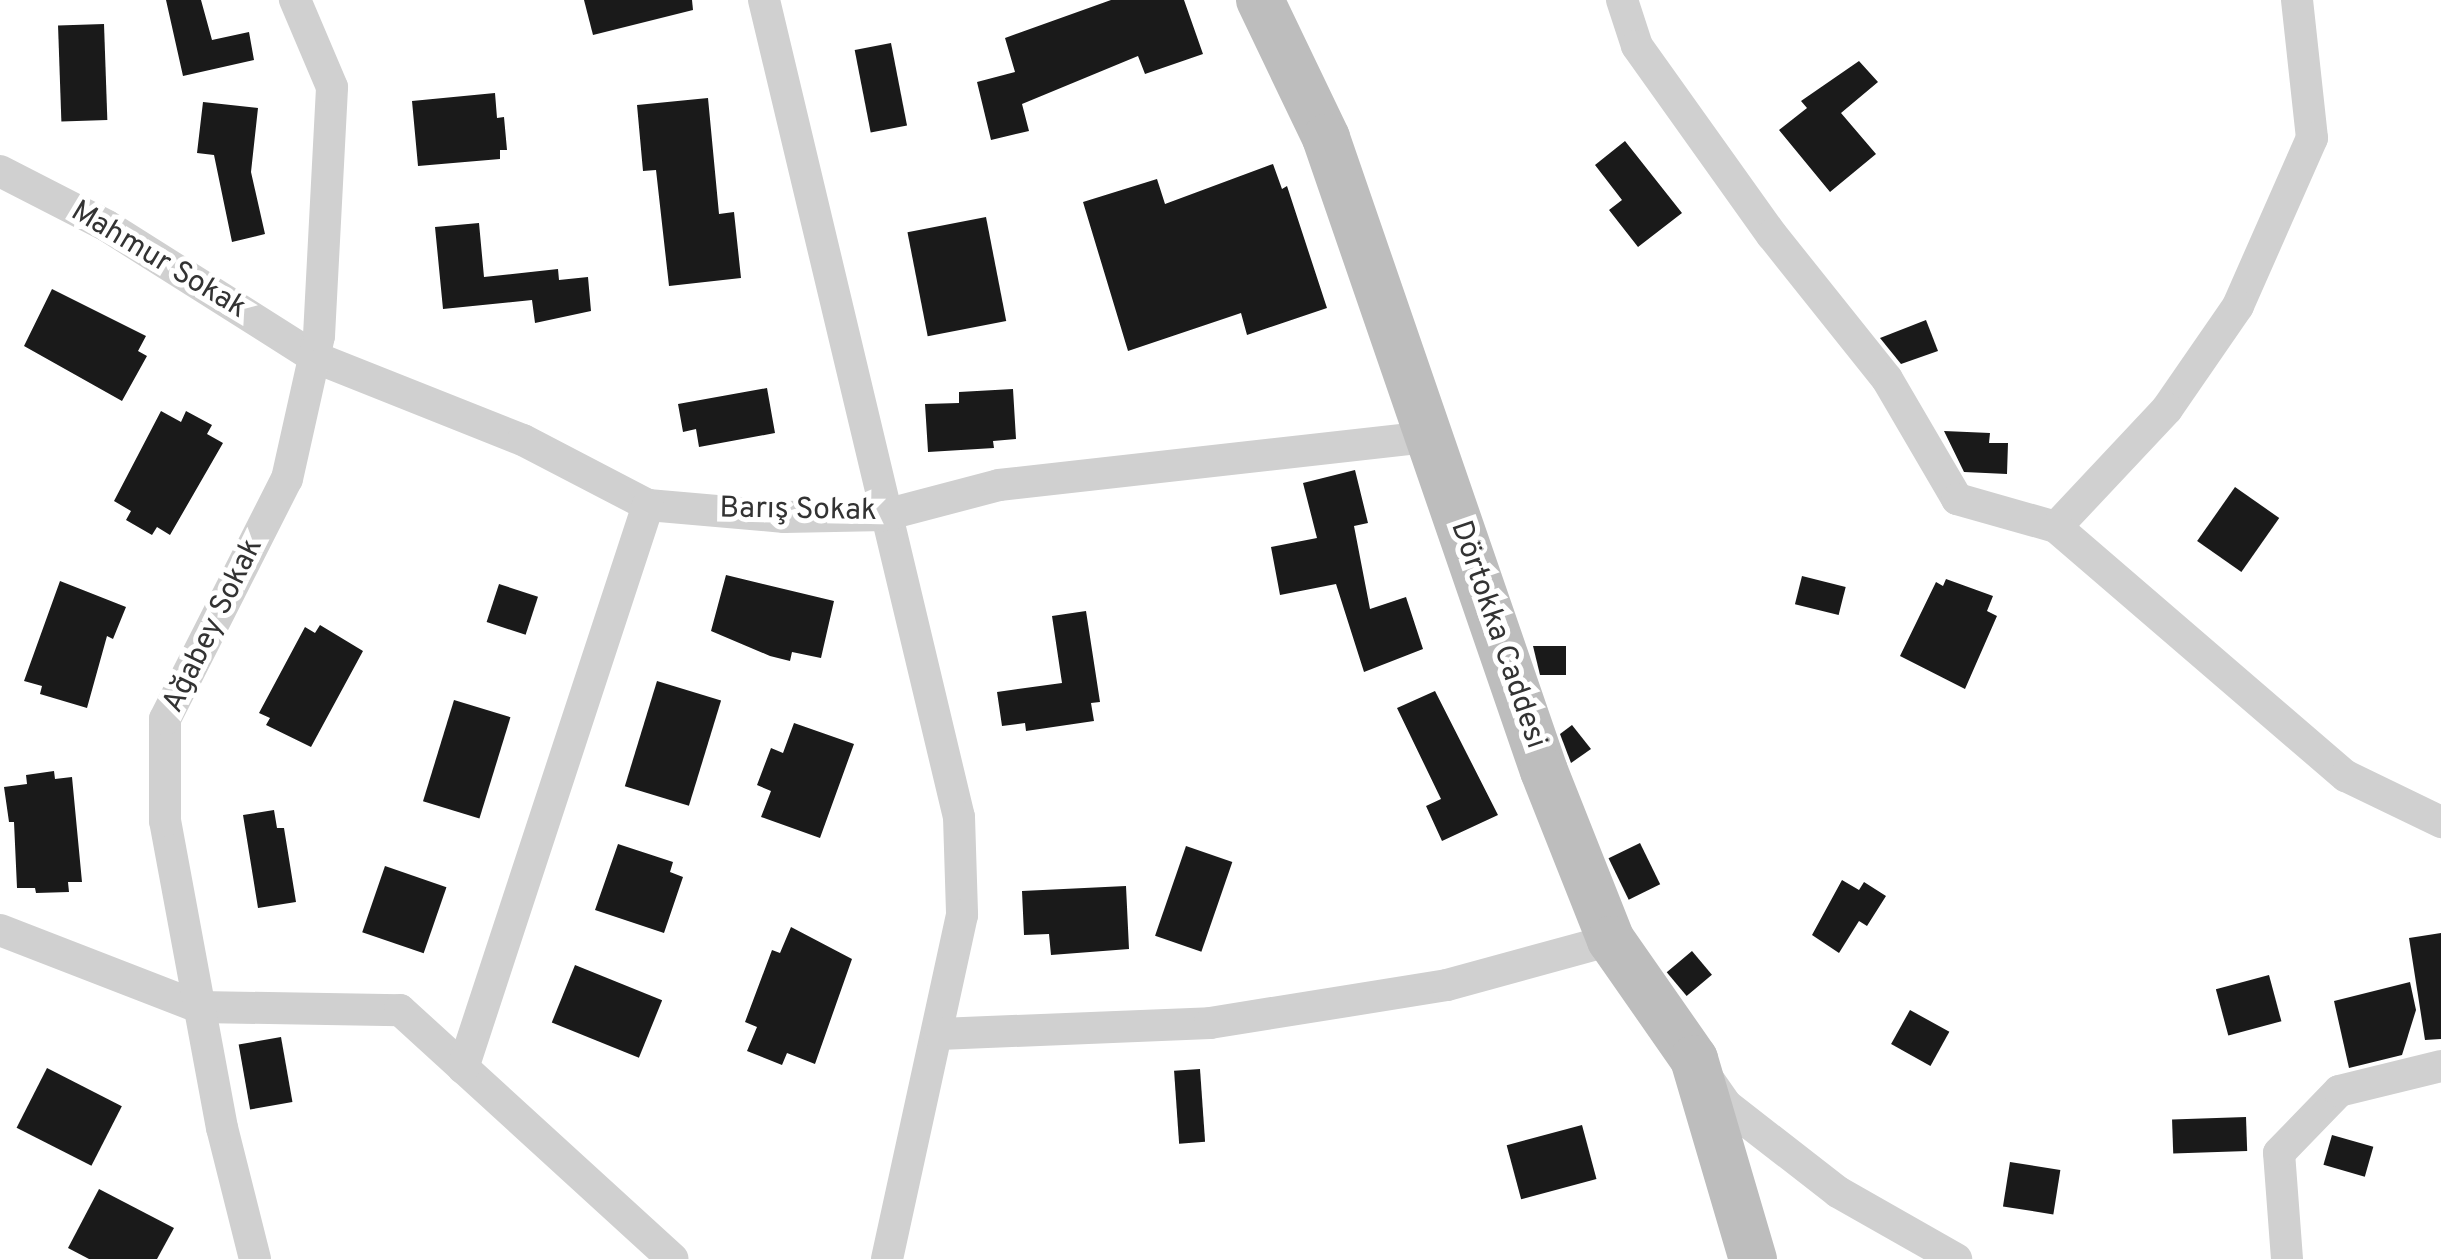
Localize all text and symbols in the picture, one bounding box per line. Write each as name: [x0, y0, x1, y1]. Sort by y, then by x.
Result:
street label: Mahmur Sokak: [64, 194, 252, 328]
street label: Barış Sokak: [719, 492, 877, 530]
street label: Dörtokka Caddesi: [1441, 516, 1553, 754]
street label: Ağabey Sokak: [156, 533, 272, 719]

